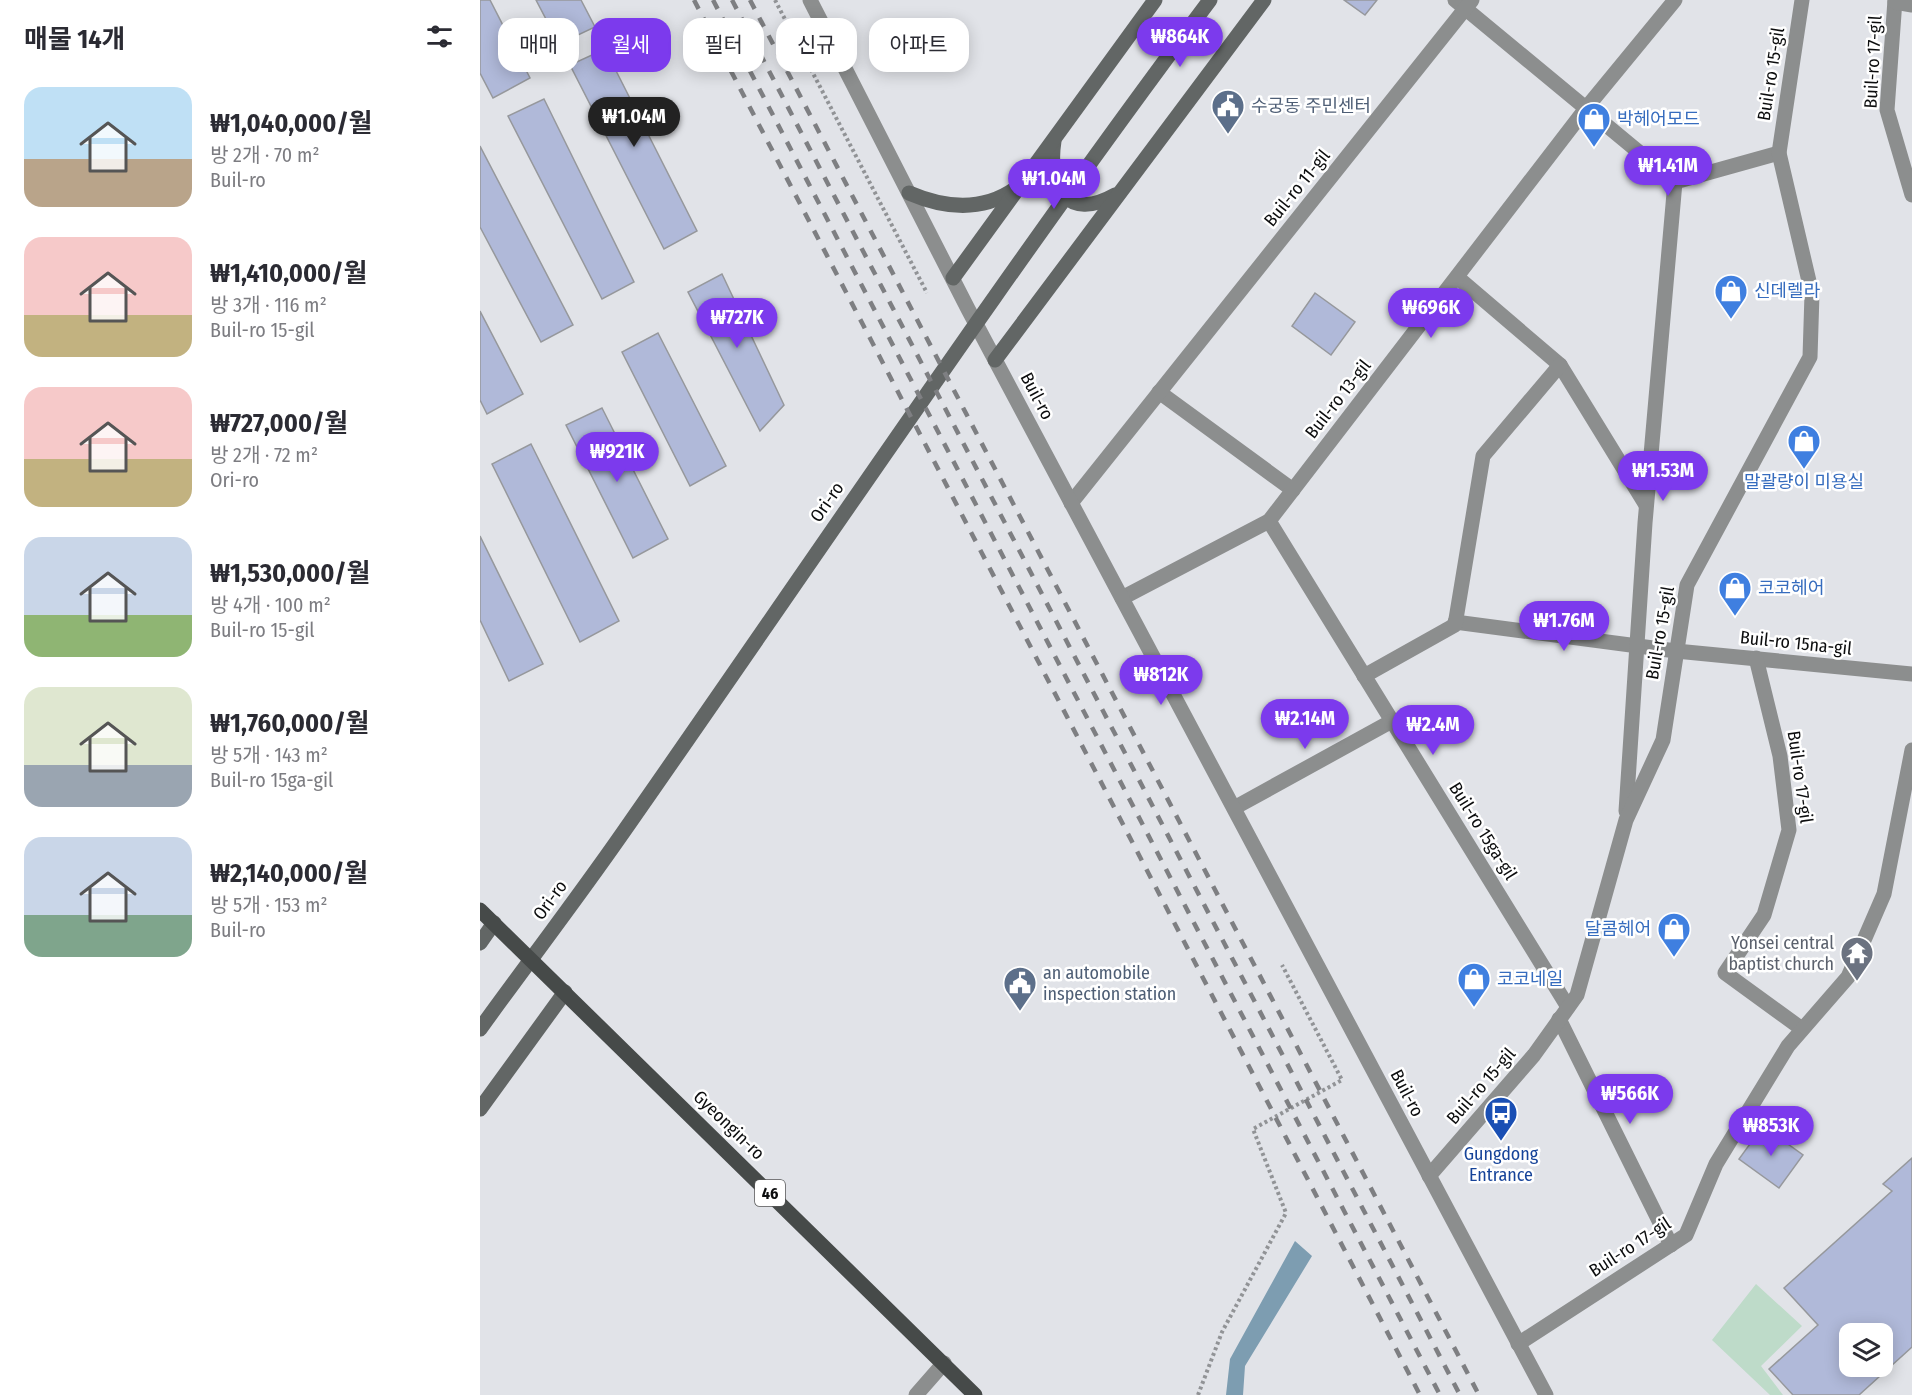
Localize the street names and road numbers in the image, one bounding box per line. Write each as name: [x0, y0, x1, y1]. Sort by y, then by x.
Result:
street label: Buil-ro 17-gil: [1860, 15, 1886, 109]
street label: Buil-ro 15-gil: [1753, 26, 1789, 122]
street label: Buil-ro 11-gil: [1259, 145, 1335, 231]
street label: Buil-ro 13-gil: [1300, 355, 1376, 443]
street label: Buil-ro: [1015, 369, 1059, 423]
street label: Ori-ro: [805, 478, 849, 526]
street label: Buil-ro 15-gil: [1641, 584, 1679, 681]
street label: Buil-ro 15na-gil: [1739, 626, 1853, 660]
street label: Buil-ro 17-gil: [1783, 729, 1817, 825]
street label: Buil-ro 15ga-gil: [1444, 778, 1522, 884]
street label: Ori-ro: [528, 876, 572, 924]
street label: Buil-ro 15-gil: [1442, 1043, 1520, 1129]
street label: Buil-ro: [1385, 1066, 1429, 1120]
street label: Gyeongin-ro: [689, 1086, 769, 1164]
road number: 46: [755, 1180, 785, 1206]
street label: Buil-ro 17-gil: [1585, 1212, 1675, 1282]

